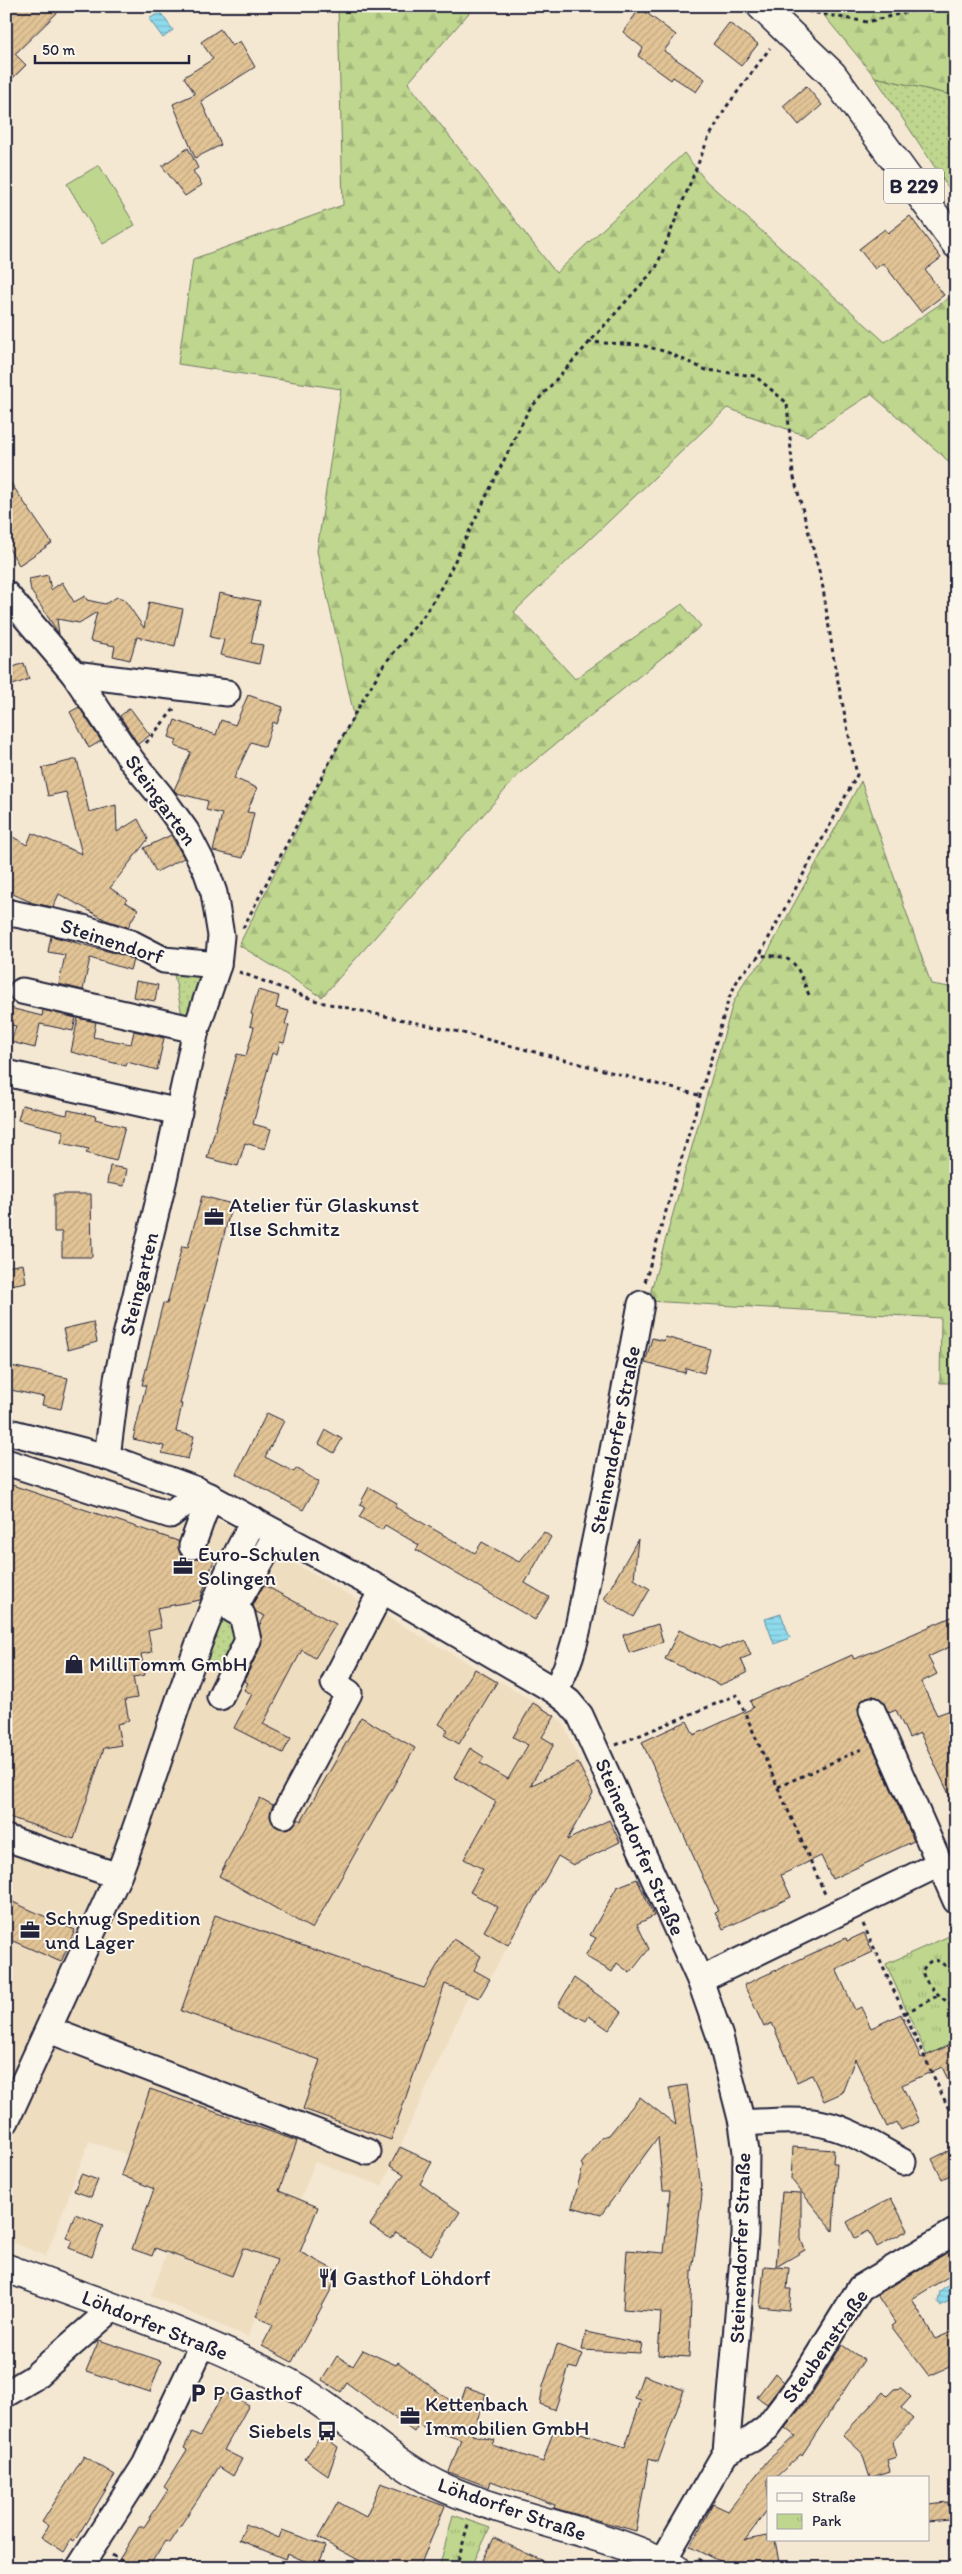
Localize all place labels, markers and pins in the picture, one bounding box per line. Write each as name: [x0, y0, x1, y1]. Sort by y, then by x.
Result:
place label: Atelier für Glaskunst Ilse Schmitz: [229, 1192, 419, 1241]
office icon: Atelier für Glaskunst Ilse Schmitz: [203, 1206, 225, 1228]
place label: Euro-Schulen Solingen: [198, 1541, 320, 1590]
office icon: Euro-Schulen Solingen: [172, 1555, 194, 1577]
place label: MilliTomm GmbH: [89, 1651, 248, 1676]
shop icon: MilliTomm GmbH: [63, 1653, 85, 1675]
place label: Schnug Spedition und Lager: [45, 1905, 200, 1954]
office icon: Schnug Spedition und Lager: [19, 1919, 41, 1941]
place label: Gasthof Löhdorf: [343, 2265, 491, 2290]
restaurant icon: Gasthof Löhdorf: [317, 2267, 339, 2289]
place label: P Gasthof: [213, 2380, 302, 2405]
parking icon: P Gasthof: [187, 2382, 209, 2404]
place label: Kettenbach Immobilien GmbH: [425, 2391, 589, 2440]
office icon: Kettenbach Immobilien GmbH: [399, 2405, 421, 2427]
place label: Siebels: [248, 2418, 312, 2443]
bus stop icon: Siebels: [316, 2420, 338, 2442]

